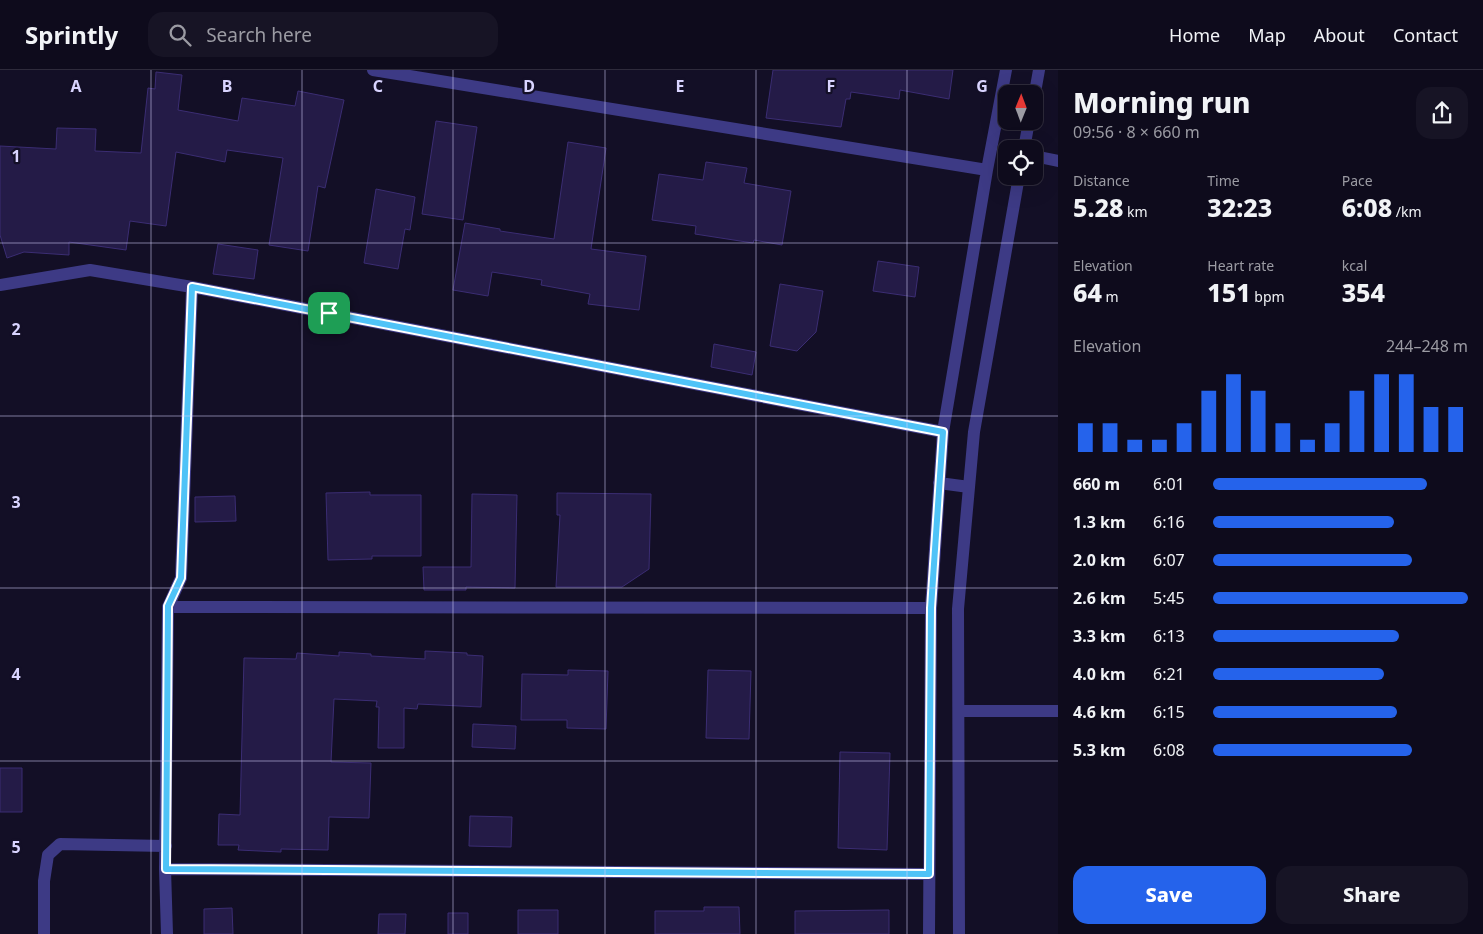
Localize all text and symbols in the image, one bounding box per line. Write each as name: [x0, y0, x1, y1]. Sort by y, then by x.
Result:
search box: [148, 12, 498, 57]
text: Sprintly: [25, 18, 118, 51]
icon: search: [166, 21, 194, 49]
text: Search here: [206, 22, 312, 48]
text: Home: [1169, 23, 1220, 47]
text: Map: [1248, 23, 1286, 47]
text: About: [1314, 23, 1365, 47]
text: Contact: [1393, 23, 1458, 47]
text: A: [70, 75, 82, 97]
text: B: [222, 75, 232, 97]
text: C: [373, 75, 383, 97]
text: D: [523, 75, 535, 97]
text: E: [676, 75, 685, 97]
text: F: [827, 75, 835, 97]
text: G: [976, 75, 988, 97]
text: Morning run: [1073, 83, 1251, 121]
north arrow: [998, 85, 1042, 130]
map controls: [998, 85, 1043, 185]
button: share: [1416, 87, 1468, 139]
text: 09:56 · 8 × 660 m: [1073, 121, 1200, 143]
button: locate: [998, 140, 1043, 185]
text: 1: [11, 145, 21, 167]
text: Distance: [1073, 171, 1130, 190]
text: Time: [1207, 171, 1240, 190]
text: Pace: [1342, 171, 1373, 190]
text: 5.28: [1073, 190, 1123, 224]
text: 32:23: [1207, 190, 1272, 224]
text: 6:08: [1342, 190, 1392, 224]
text: km: [1123, 202, 1148, 221]
text: /km: [1392, 202, 1422, 221]
text: Elevation: [1073, 256, 1133, 275]
text: Heart rate: [1207, 256, 1274, 275]
text: kcal: [1342, 256, 1367, 275]
text: 64: [1073, 275, 1102, 309]
text: 151: [1207, 275, 1251, 309]
text: 354: [1342, 275, 1385, 309]
text: m: [1102, 287, 1119, 306]
text: bpm: [1251, 287, 1285, 306]
pin: [308, 292, 350, 334]
icon: arrive: [315, 299, 343, 327]
text: 2: [11, 318, 21, 340]
text: Elevation: [1073, 335, 1141, 357]
text: 244–248 m: [1386, 335, 1468, 357]
text: 660 m: [1073, 473, 1120, 495]
text: 6:01: [1153, 473, 1185, 495]
text: 3: [11, 491, 21, 513]
text: 1.3 km: [1073, 511, 1125, 533]
text: 6:16: [1153, 511, 1185, 533]
text: 2.0 km: [1073, 549, 1125, 571]
text: 6:07: [1153, 549, 1185, 571]
text: 2.6 km: [1073, 587, 1125, 609]
text: 5:45: [1153, 587, 1185, 609]
text: 3.3 km: [1073, 625, 1125, 647]
text: 6:13: [1153, 625, 1185, 647]
text: 4: [11, 663, 21, 685]
text: 4.0 km: [1073, 663, 1125, 685]
text: 6:21: [1153, 663, 1185, 685]
text: 4.6 km: [1073, 701, 1125, 723]
text: 6:15: [1153, 701, 1185, 723]
text: 5.3 km: [1073, 739, 1125, 761]
text: 6:08: [1153, 739, 1185, 761]
text: 5: [11, 836, 21, 858]
button: Save: [1073, 866, 1266, 924]
button: Share: [1276, 866, 1468, 924]

